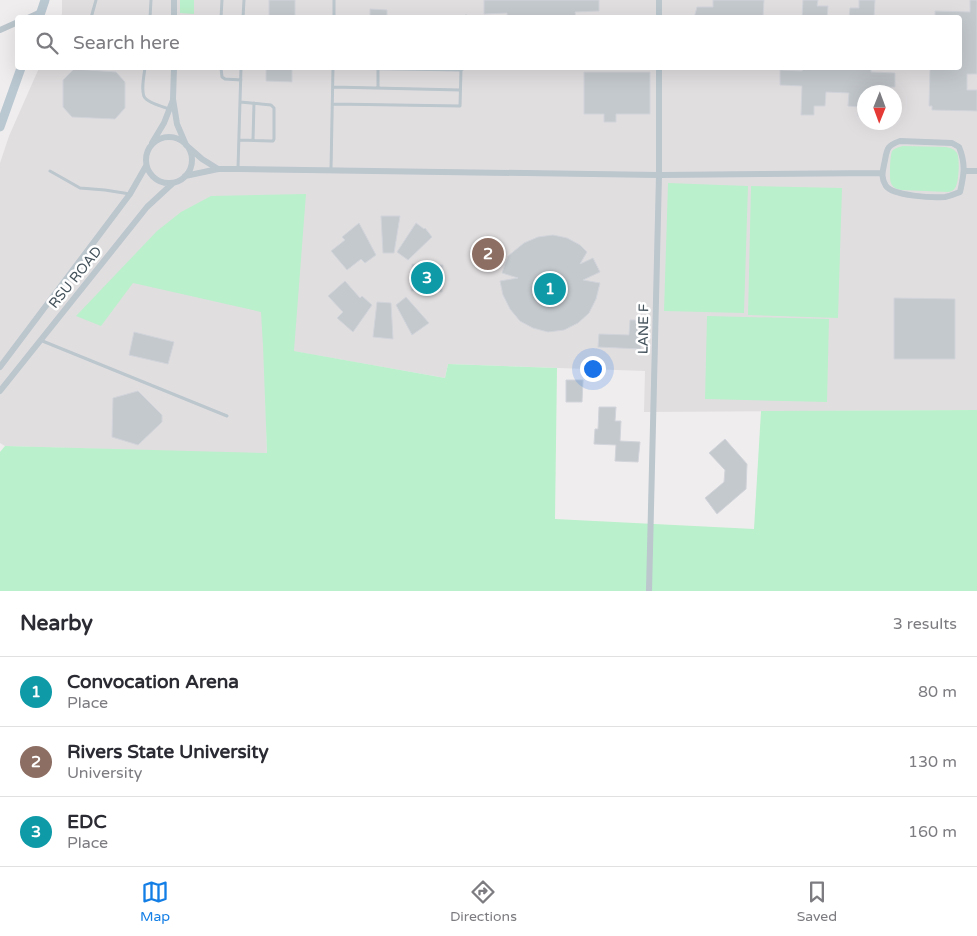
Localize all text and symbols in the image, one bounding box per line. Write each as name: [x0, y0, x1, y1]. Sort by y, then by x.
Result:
search box: [15, 15, 962, 70]
icon: search: [33, 29, 61, 57]
text: Search here: [73, 32, 180, 54]
north arrow: [857, 85, 902, 130]
pin: 2: [472, 235, 504, 273]
street label: RSU ROAD: [45, 243, 106, 312]
pin: 3: [411, 259, 443, 297]
pin: 1: [534, 270, 566, 308]
street label: LANE F: [635, 303, 652, 354]
your location: [580, 356, 606, 382]
text: Nearby: [20, 611, 93, 636]
text: 3 results: [893, 614, 957, 634]
text: Convocation Arena: [67, 671, 239, 693]
text: 1: [31, 682, 41, 702]
text: 80 m: [918, 682, 957, 702]
text: Place: [67, 693, 108, 713]
text: Rivers State University: [67, 741, 269, 763]
text: 2: [31, 752, 41, 772]
text: 130 m: [908, 752, 957, 772]
text: University: [67, 763, 142, 783]
text: EDC: [67, 811, 107, 833]
text: 3: [31, 822, 41, 842]
text: 160 m: [908, 822, 957, 842]
text: Place: [67, 833, 108, 853]
tab: Map: [140, 878, 170, 925]
tab: Directions: [450, 878, 517, 925]
tab: Saved: [797, 878, 837, 925]

